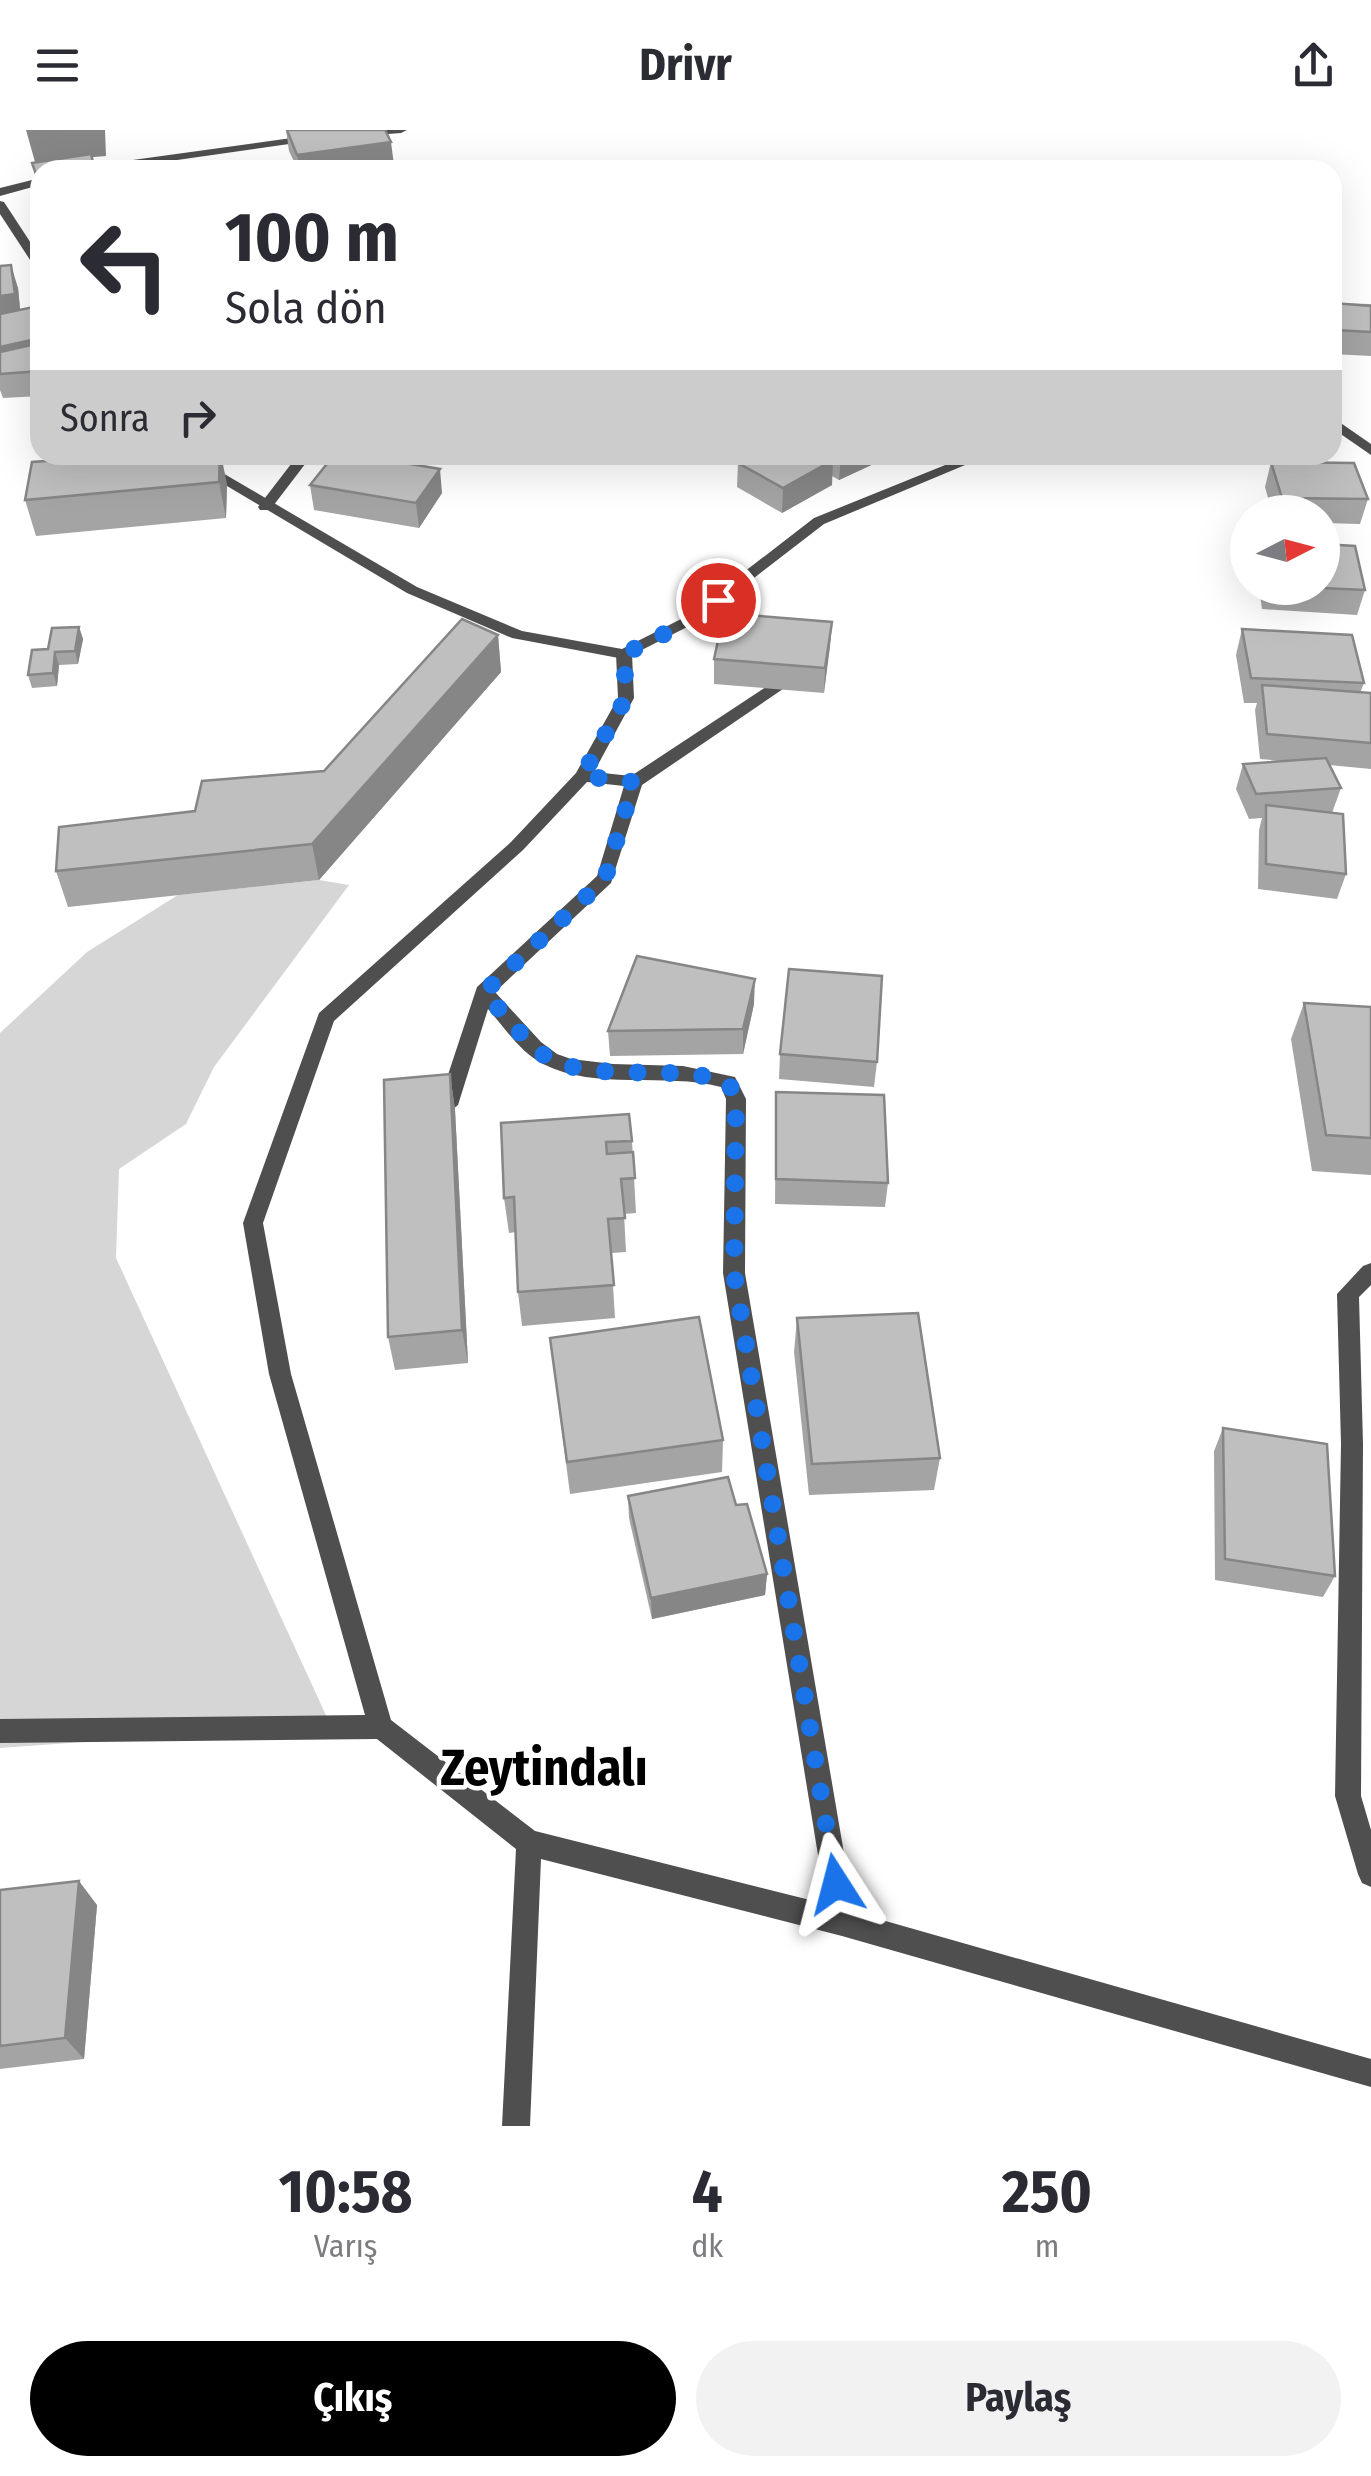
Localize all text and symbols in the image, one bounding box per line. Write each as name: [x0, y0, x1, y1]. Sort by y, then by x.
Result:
icon: menu: [30, 38, 85, 93]
text: Drivr: [639, 38, 732, 92]
icon: share: [1286, 38, 1341, 93]
text: 100 m: [225, 196, 399, 280]
icon: left: [60, 200, 190, 330]
text: Sola dön: [225, 281, 387, 335]
icon: right: [170, 390, 225, 445]
text: Sonra: [60, 395, 150, 441]
north arrow: [1230, 495, 1340, 605]
map controls: [1230, 495, 1340, 605]
pin: [676, 558, 761, 643]
icon: arrive: [691, 573, 746, 628]
district label: Zeytindalı: [440, 1738, 648, 1798]
position arrow: [784, 1832, 888, 1936]
text: 10:58: [279, 2156, 412, 2228]
text: 4: [692, 2156, 723, 2228]
text: 250: [1002, 2156, 1092, 2228]
text: Varış: [314, 2227, 377, 2265]
text: dk: [691, 2227, 723, 2265]
text: m: [1035, 2227, 1059, 2265]
button: Çıkış: [30, 2341, 676, 2456]
button: Paylaş: [696, 2341, 1341, 2456]

